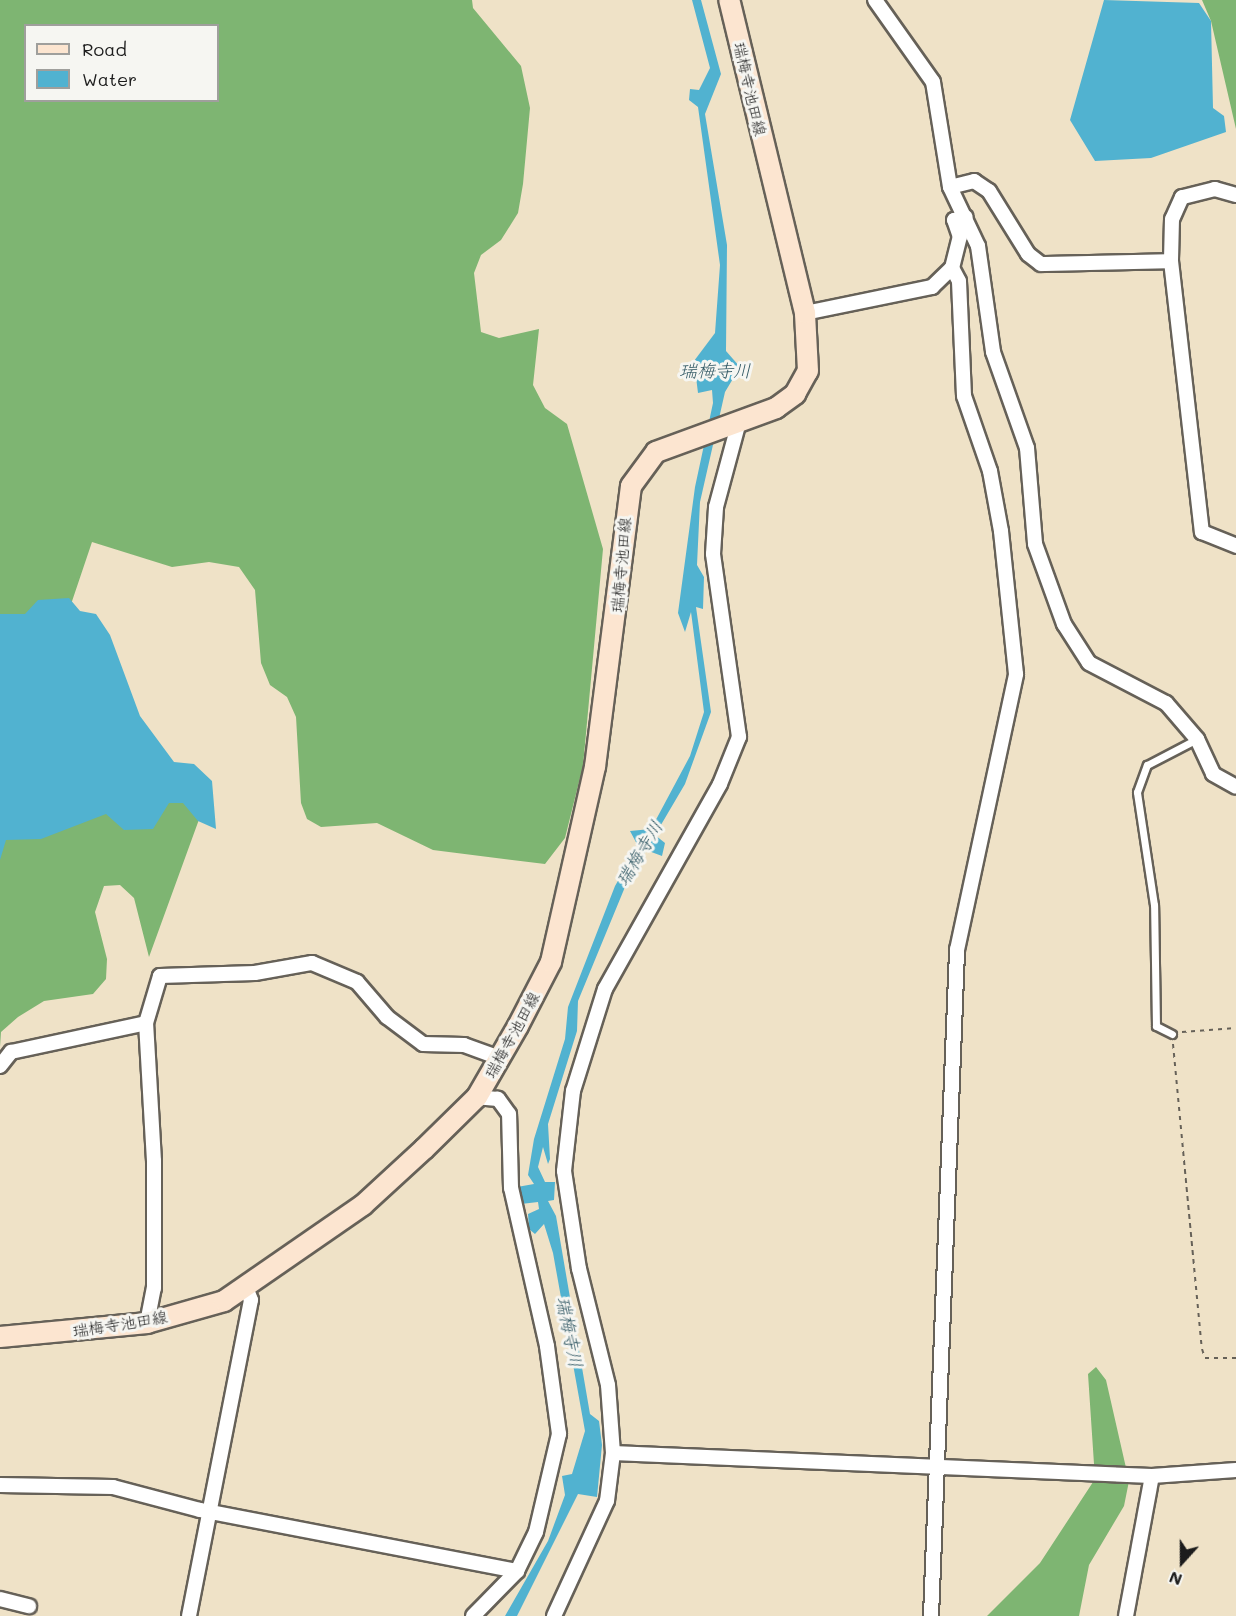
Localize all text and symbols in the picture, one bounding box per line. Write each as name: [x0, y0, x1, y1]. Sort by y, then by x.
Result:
legend: [24, 24, 219, 102]
text: Road: [82, 37, 127, 61]
street label: 瑞梅寺池田線: [730, 40, 770, 138]
text: Water: [82, 67, 137, 91]
water label: 瑞梅寺川: [679, 359, 751, 381]
street label: 瑞梅寺池田線: [607, 516, 635, 614]
water label: 瑞梅寺川: [611, 817, 667, 889]
street label: 瑞梅寺池田線: [480, 988, 544, 1082]
water label: 瑞梅寺川: [553, 1295, 587, 1369]
street label: 瑞梅寺池田線: [71, 1307, 169, 1341]
north arrow: [1152, 1532, 1212, 1592]
text: N: [1166, 1567, 1185, 1591]

